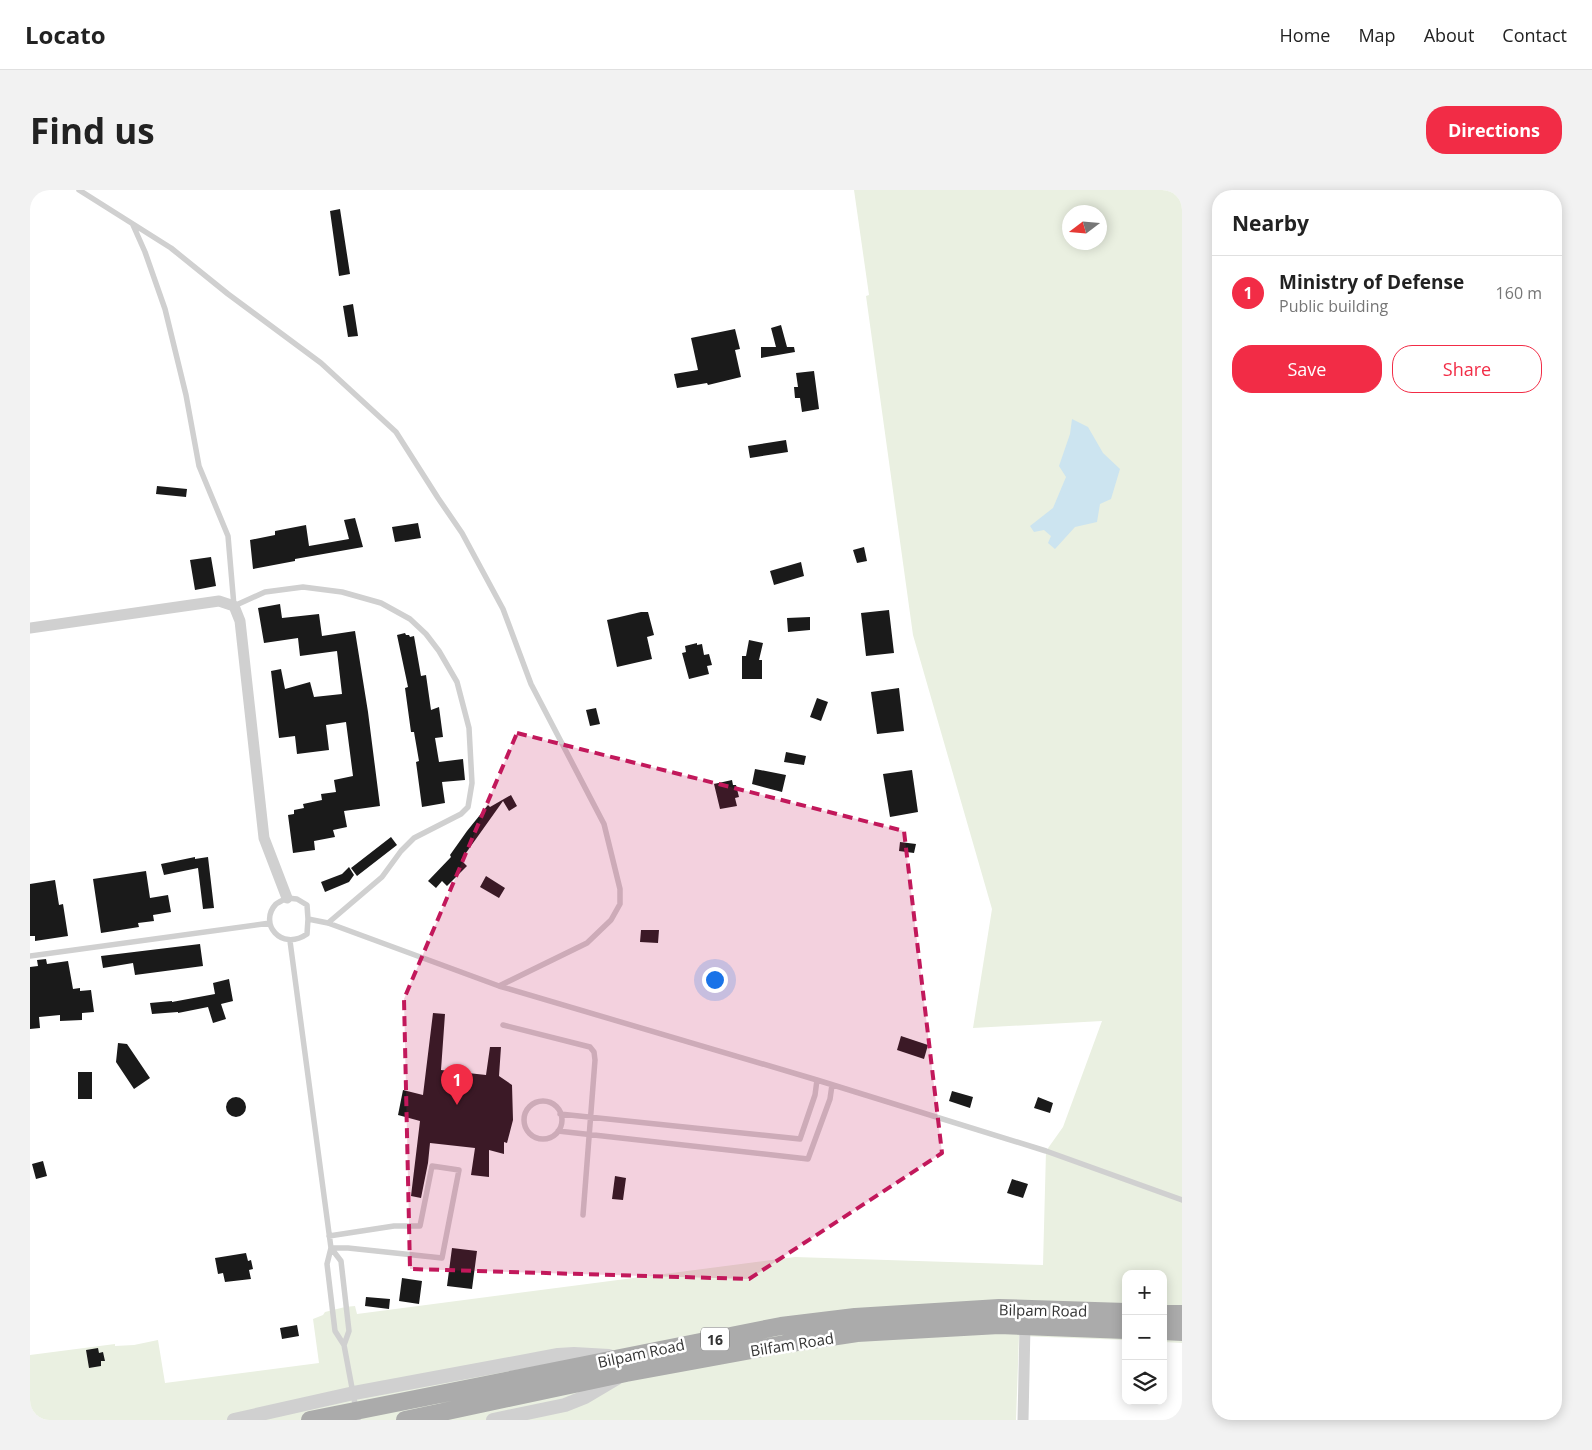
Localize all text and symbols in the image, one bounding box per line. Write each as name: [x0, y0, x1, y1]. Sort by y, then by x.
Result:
text: Locato: [25, 18, 106, 51]
text: Home: [1280, 23, 1330, 47]
text: Map: [1358, 23, 1396, 47]
text: About: [1424, 23, 1474, 47]
text: Contact: [1502, 23, 1567, 47]
button: Directions: [1426, 106, 1562, 154]
text: Find us: [30, 107, 155, 154]
north arrow: [1062, 205, 1107, 250]
text: Nearby: [1232, 209, 1309, 237]
text: Ministry of Defense: [1279, 269, 1464, 295]
text: 1: [1243, 282, 1253, 304]
text: 160 m: [1496, 282, 1542, 304]
text: Public building: [1279, 295, 1388, 317]
button: Save: [1232, 345, 1382, 393]
button: Share: [1392, 345, 1542, 393]
your location: [702, 967, 728, 993]
pin: 1: [441, 1064, 473, 1105]
map controls: [1122, 1270, 1167, 1405]
button: +: [1122, 1270, 1167, 1315]
street label: Bilpam Road: [999, 1299, 1087, 1321]
button: −: [1122, 1315, 1167, 1360]
road number: 16: [701, 1328, 729, 1350]
street label: Bilfam Road: [749, 1328, 835, 1360]
street label: Bilpam Road: [596, 1334, 686, 1372]
button: layers: [1122, 1360, 1167, 1405]

